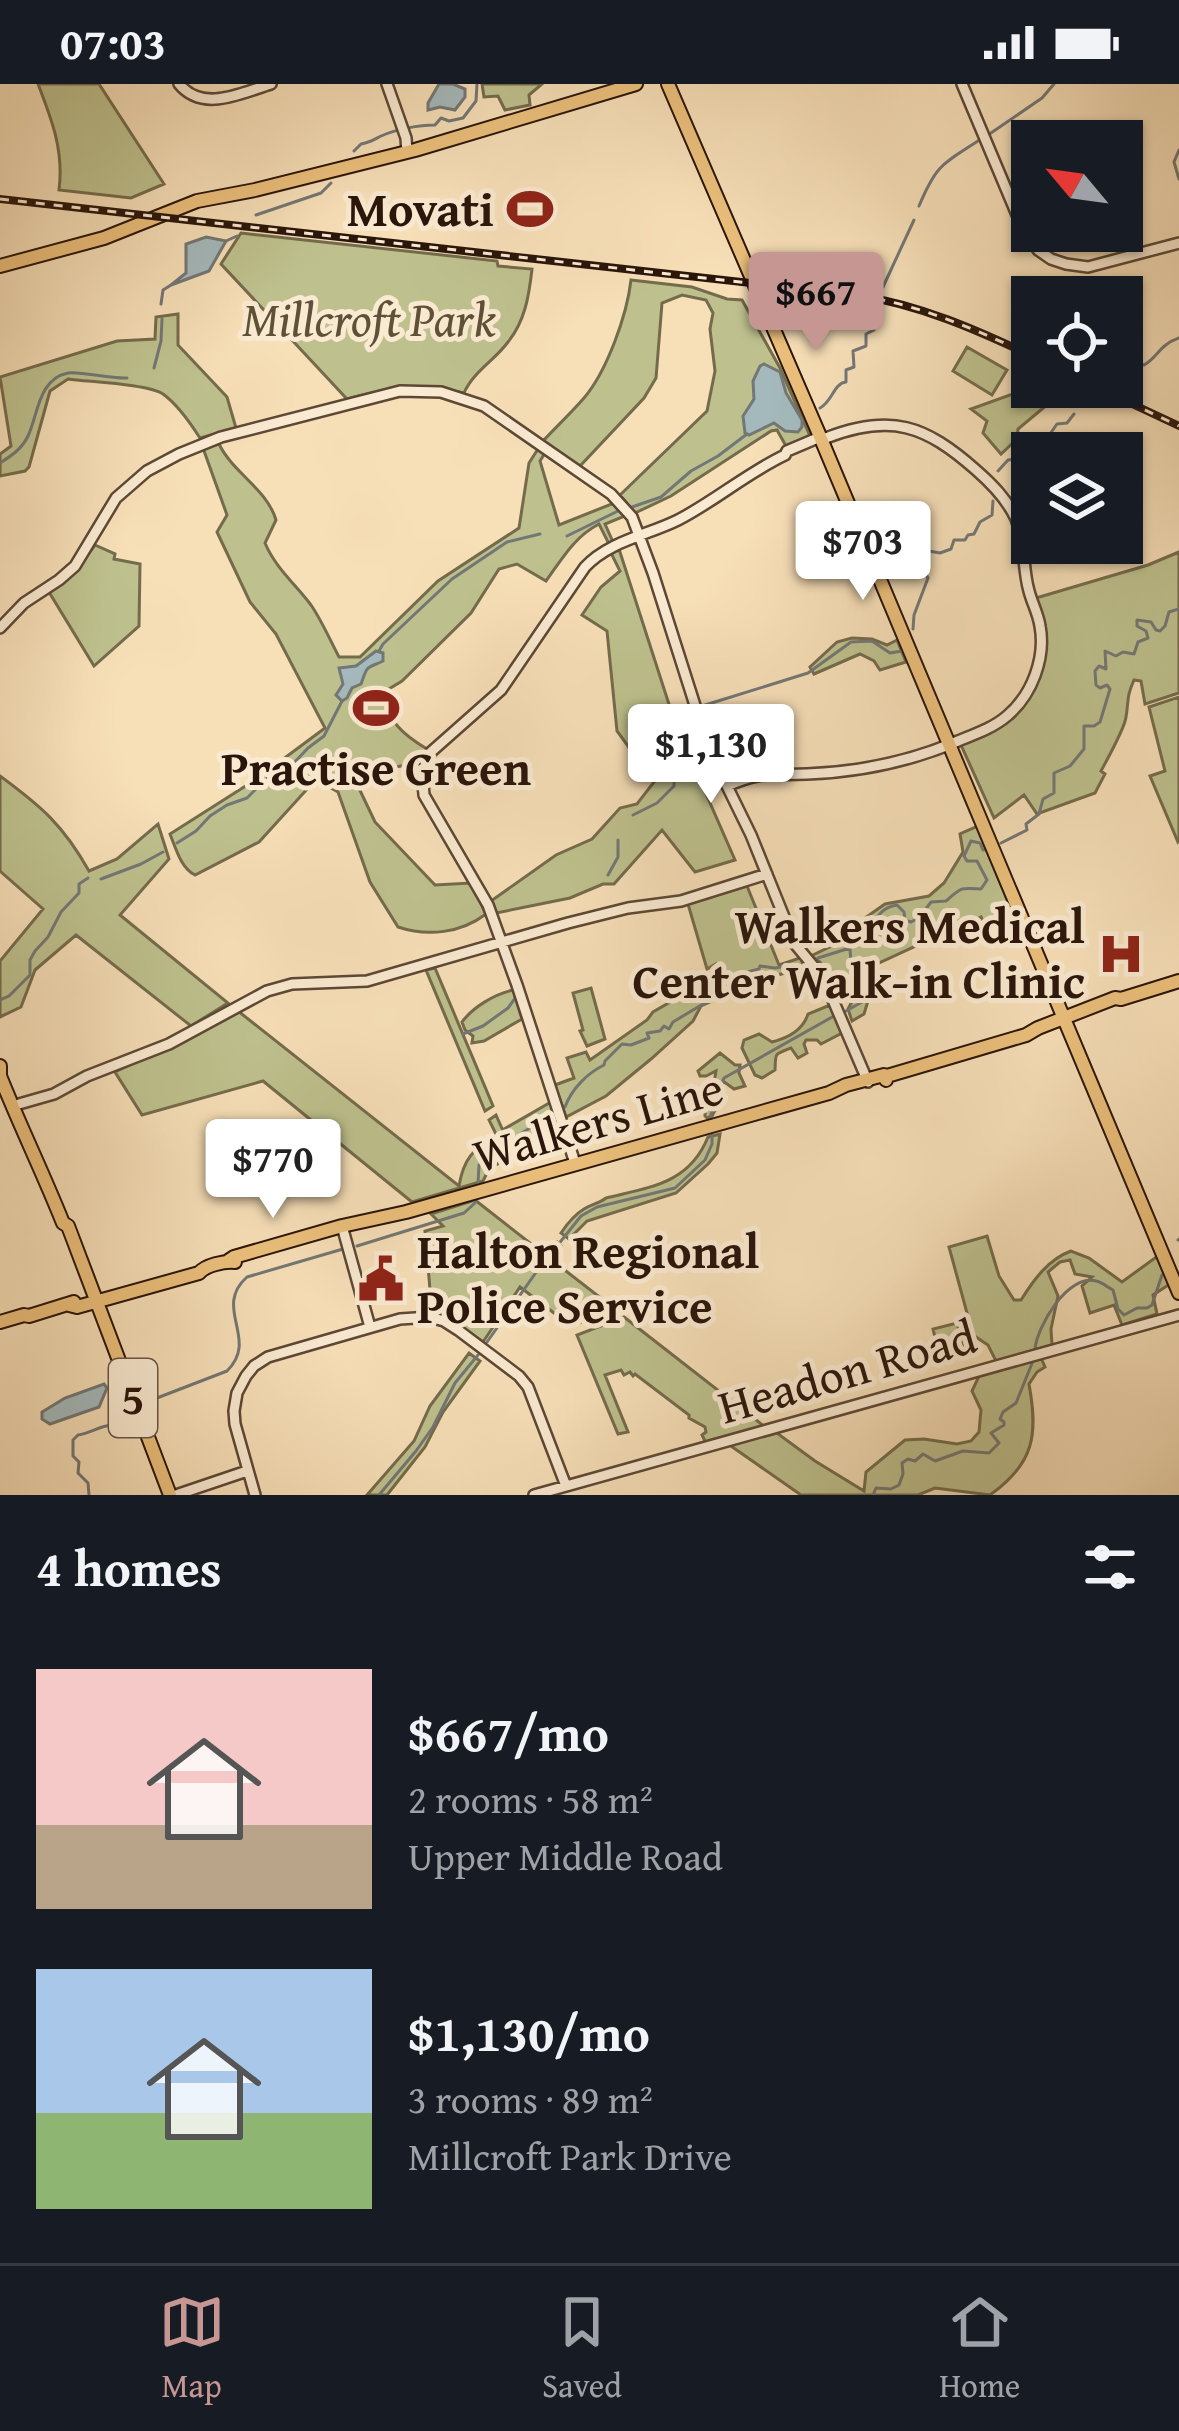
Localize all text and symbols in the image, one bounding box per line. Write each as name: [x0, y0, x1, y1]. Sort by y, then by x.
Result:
text: 07:03: [60, 10, 166, 75]
north arrow: [1011, 120, 1143, 252]
map controls: [1011, 120, 1143, 564]
place label: Movati: [347, 173, 494, 244]
sports icon: Movati: [505, 184, 555, 234]
pin: $667: [745, 252, 887, 354]
text: $667: [776, 262, 856, 319]
button: locate: [1011, 276, 1143, 408]
park label: Millcroft Park: [242, 283, 497, 354]
button: layers: [1011, 432, 1143, 564]
pin: $703: [792, 501, 934, 603]
text: $703: [823, 511, 903, 568]
sports icon: Practise Green: [351, 683, 401, 733]
pin: $1,130: [613, 704, 809, 806]
text: $1,130: [655, 714, 767, 771]
place label: Practise Green: [221, 732, 531, 803]
place label: Walkers Medical Center Walk-in Clinic: [632, 890, 1085, 1016]
hospital icon: Walkers Medical Center Walk-in Clinic: [1096, 929, 1146, 979]
street label: Walkers Line: [465, 1051, 731, 1190]
pin: $770: [202, 1119, 344, 1221]
text: $770: [233, 1129, 313, 1186]
place label: Halton Regional Police Service: [417, 1215, 759, 1341]
public building icon: Halton Regional Police Service: [356, 1254, 406, 1304]
street label: Headon Road: [710, 1300, 984, 1441]
road number: 5: [109, 1359, 157, 1437]
text: 4 homes: [36, 1530, 222, 1605]
icon: filters: [1077, 1534, 1143, 1600]
text: $667/mo: [408, 1695, 609, 1770]
icon: home: [132, 1717, 276, 1861]
text: 2 rooms · 58 m²: [408, 1770, 653, 1827]
text: Upper Middle Road: [408, 1827, 723, 1884]
text: $1,130/mo: [408, 1995, 650, 2070]
icon: home: [132, 2017, 276, 2161]
text: 3 rooms · 89 m²: [408, 2070, 653, 2127]
text: Millcroft Park Drive: [408, 2127, 732, 2184]
tab: Map: [159, 2289, 225, 2409]
tab: Saved: [542, 2289, 622, 2409]
tab: Home: [939, 2289, 1020, 2409]

